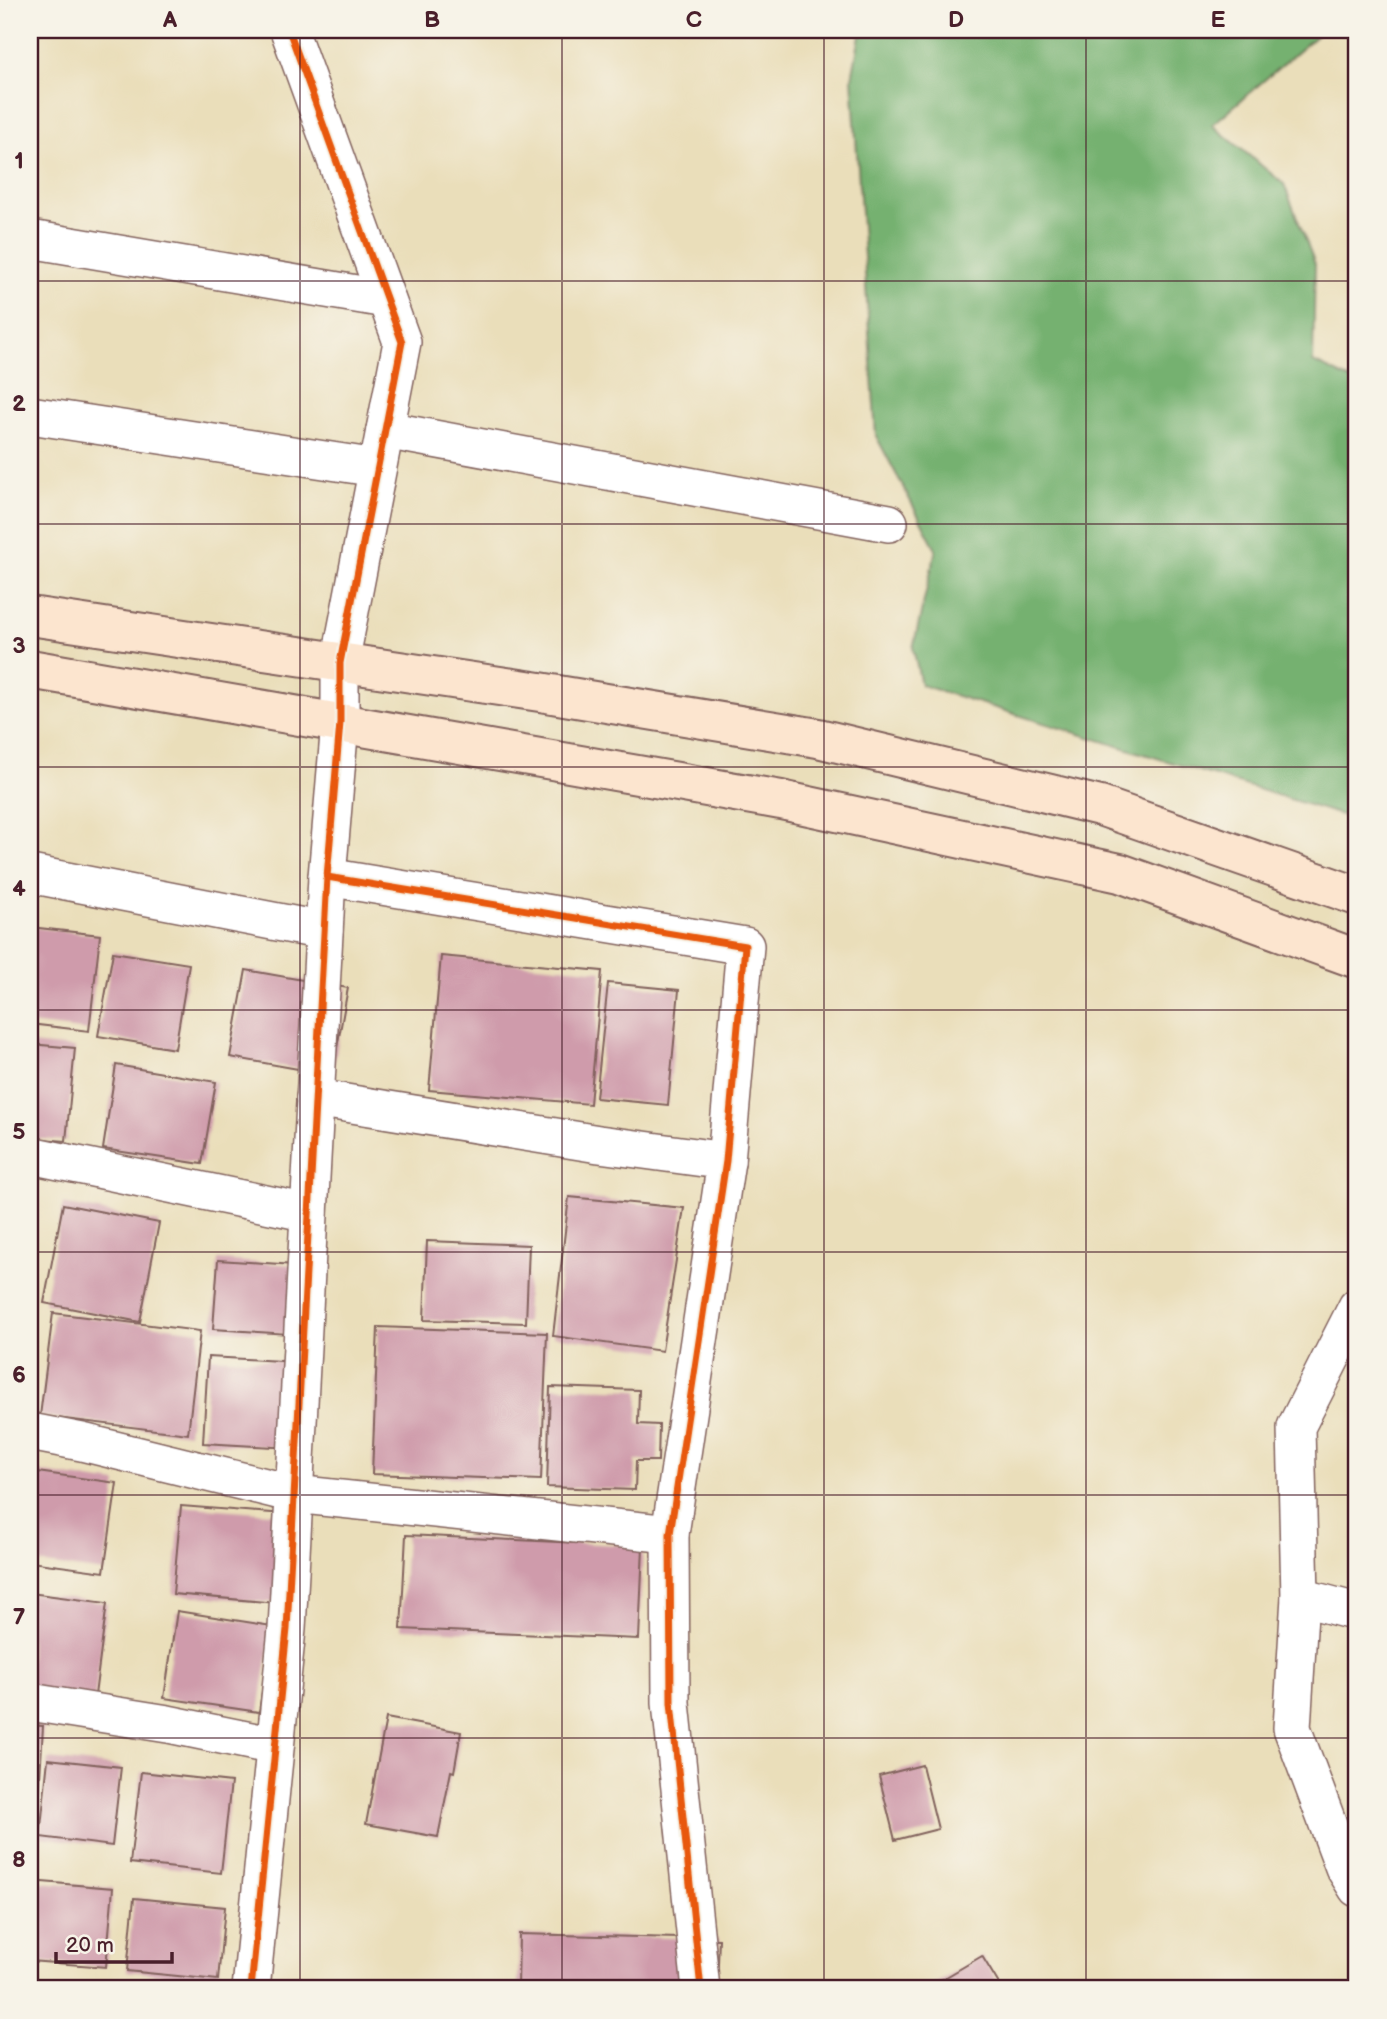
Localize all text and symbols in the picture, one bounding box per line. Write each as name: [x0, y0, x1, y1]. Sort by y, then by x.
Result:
text: A: [162, 6, 178, 34]
text: B: [424, 6, 440, 34]
text: C: [686, 6, 702, 34]
text: D: [948, 6, 964, 34]
text: E: [1211, 6, 1226, 34]
text: 1: [14, 147, 24, 175]
text: 2: [12, 390, 26, 418]
text: 3: [12, 632, 26, 660]
text: 4: [12, 875, 26, 903]
text: 5: [12, 1118, 26, 1146]
text: 6: [12, 1361, 26, 1389]
text: 7: [13, 1603, 26, 1631]
text: 8: [12, 1846, 26, 1874]
scale bar: [56, 1921, 172, 1965]
text: 20 m: [66, 1933, 114, 1958]

